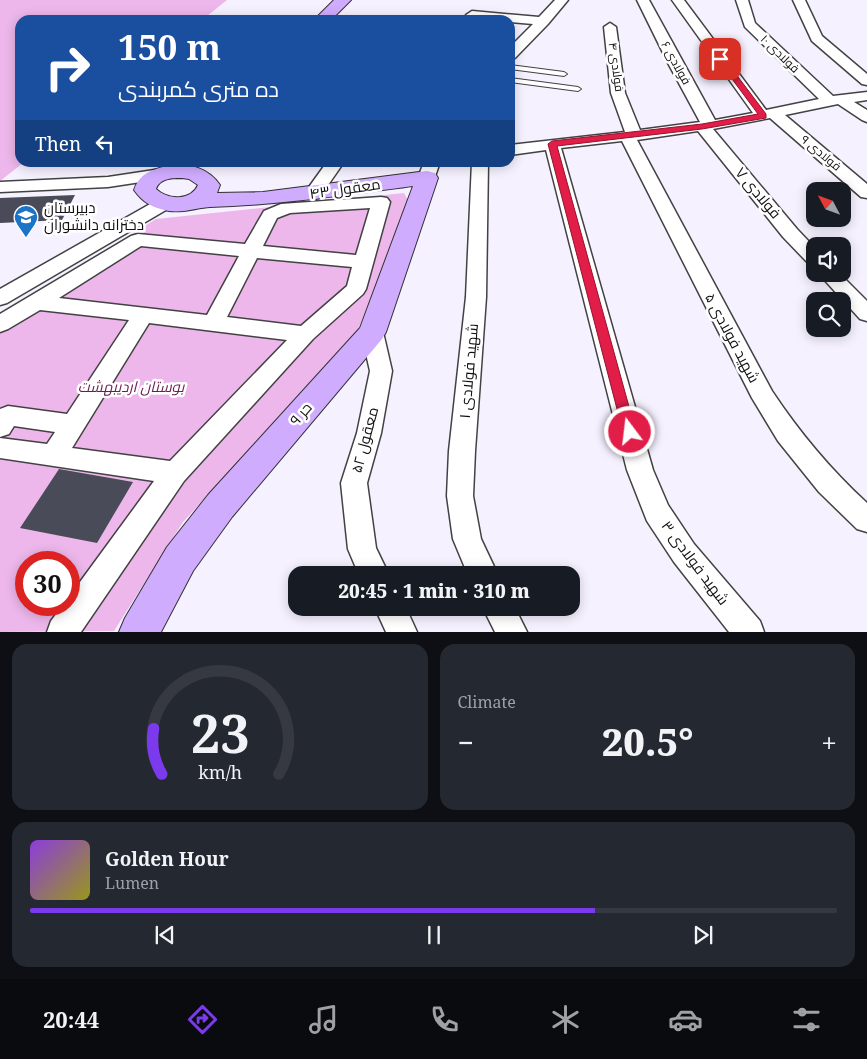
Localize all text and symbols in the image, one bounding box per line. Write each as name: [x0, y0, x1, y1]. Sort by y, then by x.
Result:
text: 150 m: [118, 23, 221, 70]
street label: فولادی ۱۰: [757, 31, 804, 77]
icon: right: [35, 35, 100, 100]
street label: فولادی ۶: [658, 38, 695, 88]
pin: [699, 38, 741, 80]
street label: فولادی ۴: [605, 41, 628, 93]
icon: arrive: [706, 45, 734, 73]
text: ده متری کمربندی: [118, 73, 279, 103]
icon: left: [91, 130, 119, 158]
text: Then: [35, 131, 81, 157]
street label: فولادی ۹: [798, 131, 845, 175]
street label: فولادی ۷: [731, 162, 786, 223]
street label: معقول ۴۳: [308, 173, 382, 203]
north arrow: [806, 182, 851, 228]
map controls: [806, 182, 851, 337]
place label: دبیرستان دخترانه دانشوران: [44, 197, 144, 235]
school or university icon: دبیرستان دخترانه دانشوران: [13, 204, 39, 238]
button: sound: [806, 237, 851, 282]
street label: شهید فولادی ۵: [700, 289, 765, 386]
button: search: [806, 292, 851, 337]
street label: شهید فولادی ۱: [454, 323, 483, 419]
park label: بوستان اردیبهشت: [78, 376, 185, 396]
street label: حر ۹: [285, 398, 316, 429]
street label: معقول ۵۲: [346, 405, 382, 475]
position arrow: [603, 405, 655, 457]
street label: شهید فولادی ۳: [657, 516, 734, 609]
speed limit sign: 30: [15, 551, 80, 616]
text: 20:45 · 1 min · 310 m: [338, 578, 530, 604]
text: Climate: [458, 691, 516, 713]
text: 23: [190, 697, 249, 768]
text: 20.5°: [602, 715, 693, 767]
text: −: [458, 723, 474, 761]
text: +: [821, 723, 837, 761]
text: km/h: [198, 760, 242, 784]
text: Golden Hour: [105, 846, 229, 872]
text: Lumen: [105, 872, 159, 894]
icon: previous: [151, 921, 179, 949]
icon: pause: [420, 921, 448, 949]
icon: next: [689, 921, 717, 949]
icon: directions: [185, 1002, 220, 1037]
icon: music: [306, 1002, 341, 1037]
icon: phone: [427, 1002, 462, 1037]
icon: climate: [548, 1002, 583, 1037]
icon: car: [668, 1002, 703, 1037]
icon: filters: [789, 1002, 824, 1037]
text: 20:44: [43, 1004, 99, 1034]

